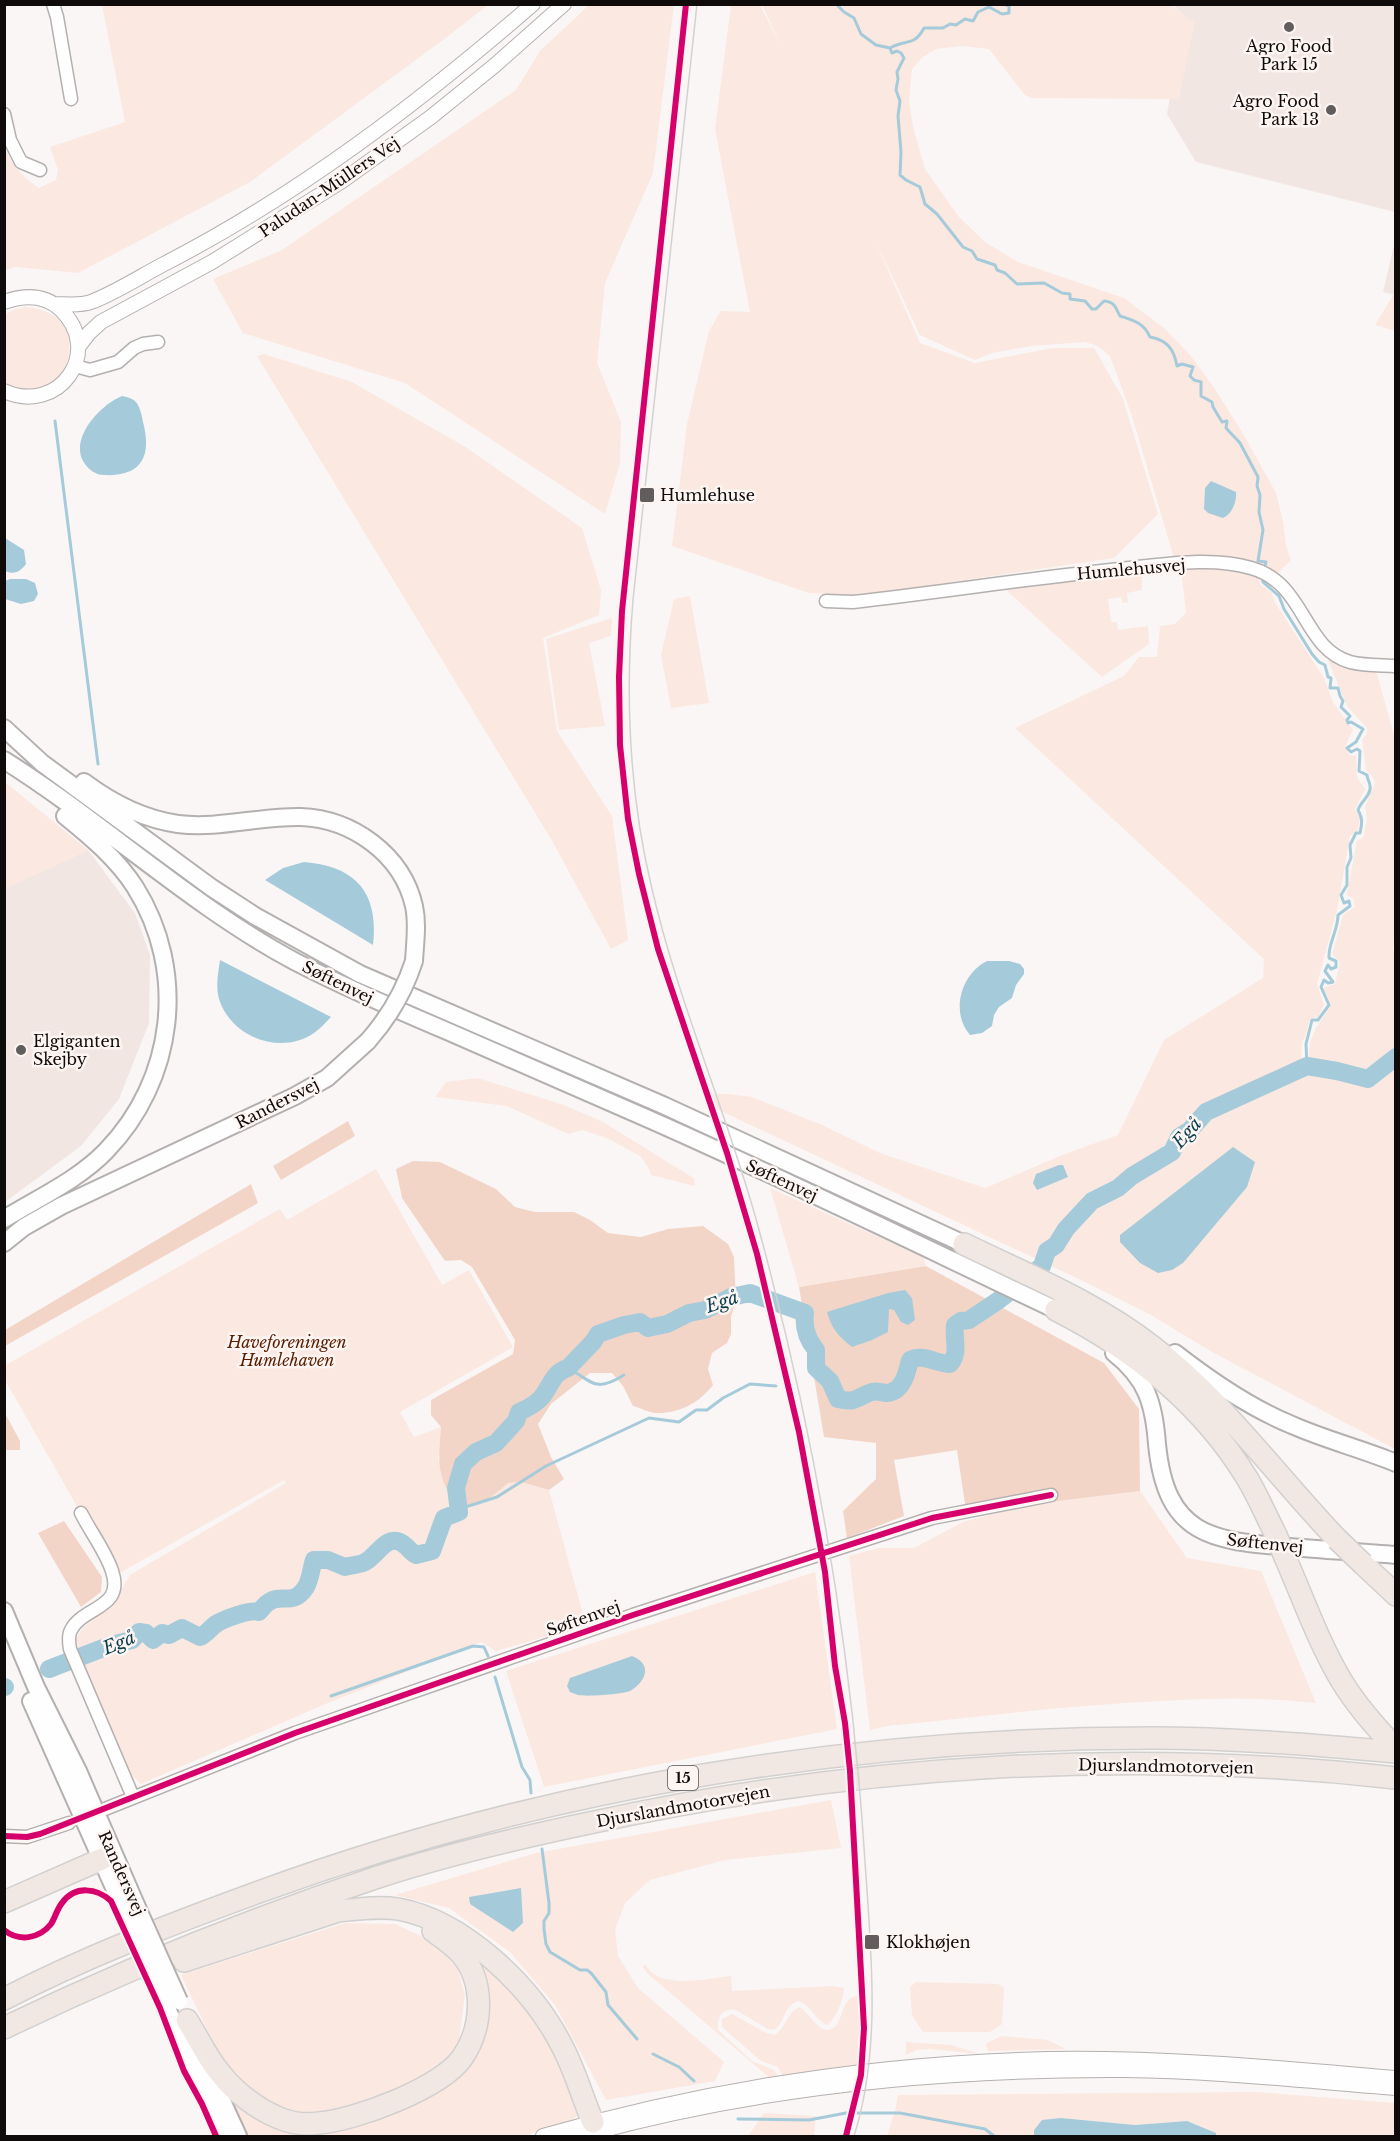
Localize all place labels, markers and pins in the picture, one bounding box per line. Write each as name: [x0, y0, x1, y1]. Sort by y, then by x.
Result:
marker: Agro Food Park 15: [1282, 20, 1296, 34]
place label: Agro Food Park 15: [1245, 36, 1332, 74]
place label: Agro Food Park 13: [1232, 91, 1319, 129]
marker: Agro Food Park 13: [1324, 103, 1338, 117]
place label: Humlehuse: [660, 485, 755, 505]
marker: Humlehuse: [638, 486, 656, 504]
place label: Elgiganten Skejby: [33, 1031, 121, 1069]
marker: Elgiganten Skejby: [14, 1043, 28, 1057]
place label: Klokhøjen: [886, 1932, 971, 1952]
marker: Klokhøjen: [863, 1933, 881, 1951]

